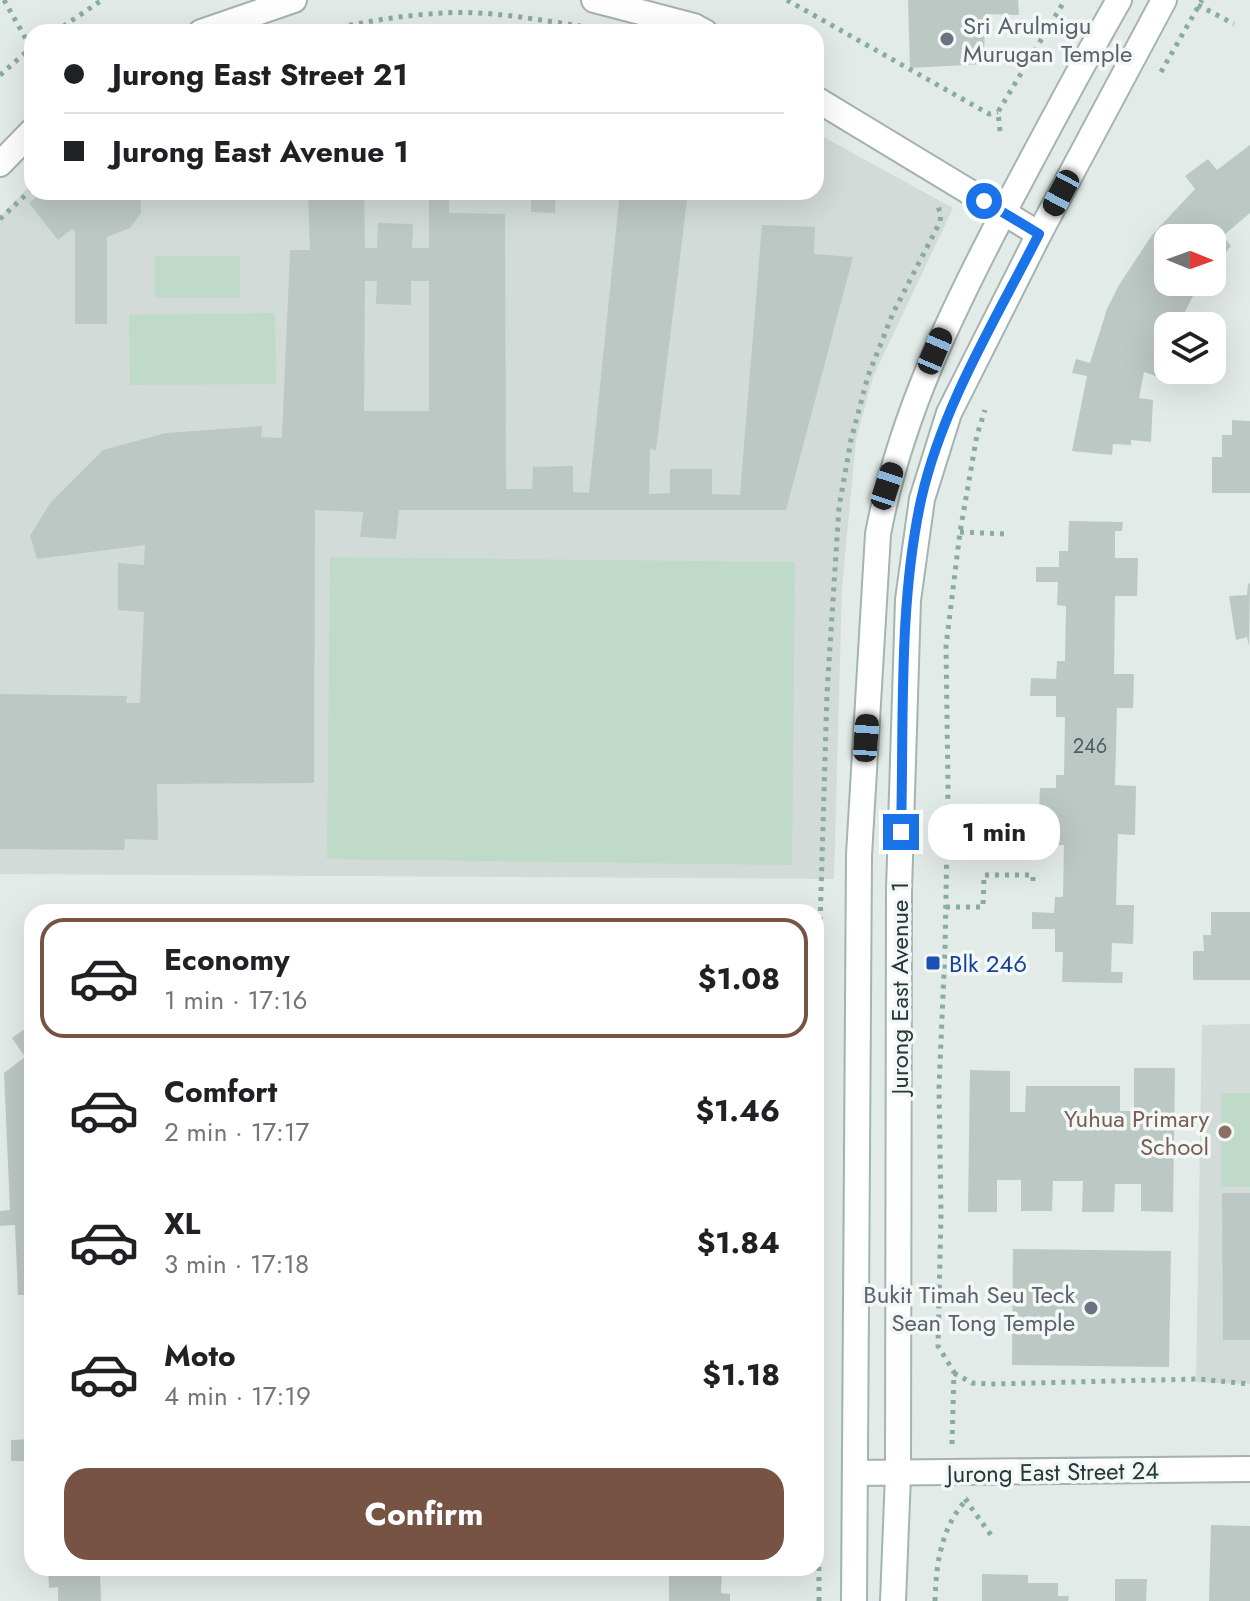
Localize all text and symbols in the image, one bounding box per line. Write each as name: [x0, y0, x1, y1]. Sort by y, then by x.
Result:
place label: Sri Arulmigu Murugan Temple: [963, 8, 1132, 71]
marker: Sri Arulmigu Murugan Temple: [938, 30, 956, 48]
text: Jurong East Street 21: [112, 53, 408, 96]
text: Jurong East Avenue 1: [112, 130, 409, 173]
car: [1039, 166, 1083, 220]
route start: [966, 183, 1002, 219]
north arrow: [1154, 224, 1226, 296]
map controls: [1154, 224, 1226, 384]
button: layers: [1154, 312, 1226, 384]
car: [915, 324, 955, 378]
car: [868, 459, 906, 513]
car: [852, 713, 880, 763]
house number: 246: [1073, 732, 1107, 761]
callout: 1 min: [929, 804, 1061, 860]
text: 1 min: [962, 813, 1026, 851]
route end: [883, 814, 919, 850]
street label: Jurong East Avenue 1: [882, 882, 917, 1097]
text: Economy: [164, 938, 290, 981]
icon: car: [68, 942, 140, 1014]
place label: Blk 246: [949, 946, 1027, 981]
marker: Blk 246: [924, 954, 942, 972]
text: $1.08: [698, 957, 780, 1000]
text: 1 min · 17:16: [164, 981, 307, 1019]
text: Comfort: [164, 1070, 277, 1113]
icon: car: [68, 1074, 140, 1146]
text: $1.46: [695, 1089, 780, 1132]
place label: Yuhua Primary School: [1064, 1101, 1209, 1164]
text: 2 min · 17:17: [164, 1113, 309, 1151]
marker: Yuhua Primary School: [1216, 1123, 1234, 1141]
text: XL: [164, 1202, 200, 1245]
icon: car: [68, 1206, 140, 1278]
text: $1.84: [697, 1221, 780, 1264]
text: 3 min · 17:18: [164, 1245, 309, 1283]
place label: Bukit Timah Seu Teck Sean Tong Temple: [863, 1277, 1075, 1340]
marker: Bukit Timah Seu Teck Sean Tong Temple: [1082, 1299, 1100, 1317]
text: Moto: [164, 1334, 236, 1377]
icon: car: [68, 1338, 140, 1410]
text: $1.18: [702, 1353, 780, 1396]
text: 4 min · 17:19: [164, 1377, 311, 1415]
street label: Jurong East Street 24: [944, 1453, 1159, 1491]
button: Confirm: [64, 1468, 784, 1560]

